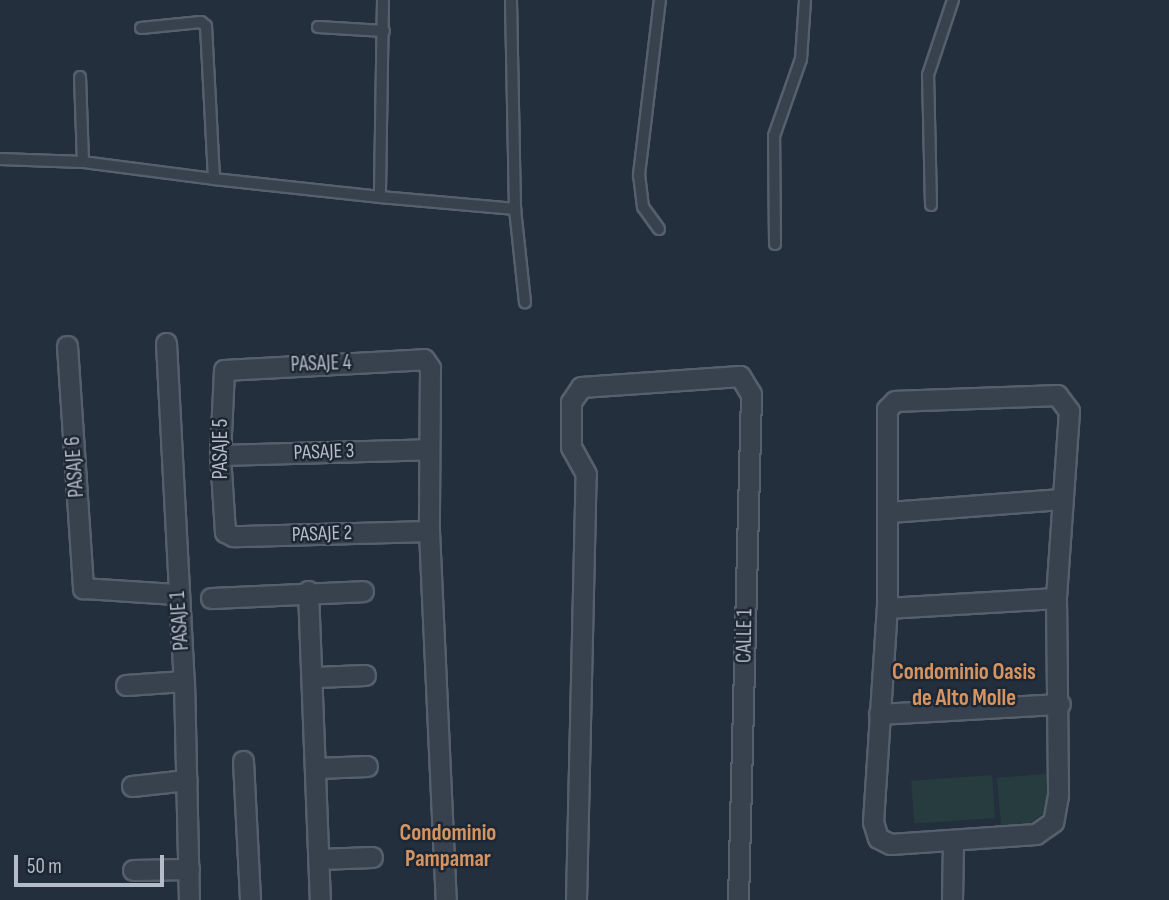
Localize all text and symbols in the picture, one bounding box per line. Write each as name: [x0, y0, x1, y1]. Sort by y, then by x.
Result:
street label: PASAJE 4: [290, 350, 352, 378]
street label: PASAJE 5: [208, 419, 234, 479]
street label: PASAJE 6: [60, 436, 90, 498]
street label: PASAJE 3: [293, 438, 355, 466]
street label: PASAJE 2: [291, 520, 353, 548]
street label: PASAJE 1: [165, 591, 195, 651]
street label: CALLE 1: [732, 609, 758, 663]
district label: Condominio Oasis de Alto Molle: [892, 658, 1036, 712]
district label: Condominio Pampamar: [400, 819, 496, 873]
scale bar: [18, 841, 168, 885]
text: 50 m: [27, 854, 62, 879]

